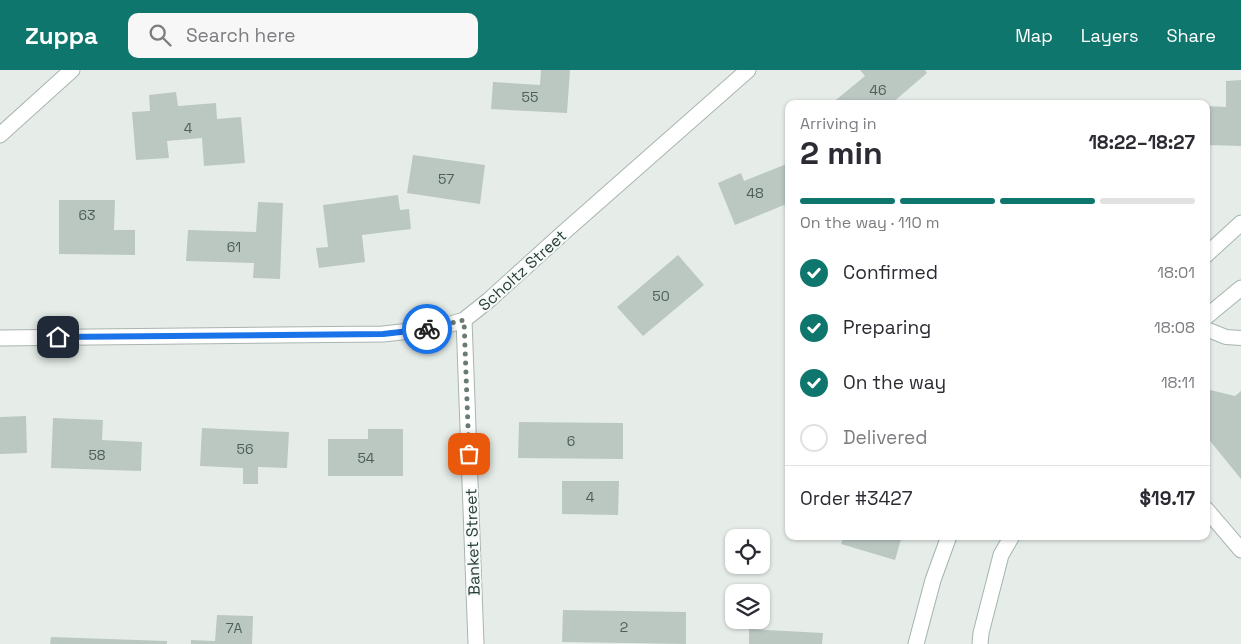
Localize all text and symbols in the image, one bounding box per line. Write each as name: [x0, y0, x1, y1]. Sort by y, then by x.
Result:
search box: [128, 13, 478, 58]
text: Zuppa: [25, 20, 98, 51]
icon: search: [146, 21, 174, 49]
text: Search here: [186, 23, 295, 48]
text: Map: [1015, 24, 1053, 47]
text: Layers: [1081, 24, 1138, 47]
text: Share: [1166, 24, 1216, 47]
house number: 46: [869, 81, 887, 99]
house number: 55: [522, 88, 538, 106]
text: Arriving in: [800, 113, 877, 134]
house number: 4: [184, 119, 193, 137]
text: 18:22–18:27: [1088, 130, 1195, 155]
text: 2 min: [800, 133, 883, 173]
house number: 57: [438, 170, 454, 188]
house number: 48: [746, 184, 764, 202]
house number: 63: [78, 206, 96, 224]
text: On the way · 110 m: [800, 212, 940, 233]
street label: Scholtz Street: [474, 225, 571, 316]
house number: 61: [227, 238, 241, 256]
icon: check: [800, 259, 828, 287]
text: Confirmed: [843, 260, 938, 285]
text: 18:01: [1157, 262, 1195, 283]
house number: 50: [652, 287, 670, 305]
courier: [402, 304, 452, 354]
icon: check: [800, 314, 828, 342]
icon: bike: [413, 315, 441, 343]
text: Preparing: [843, 315, 931, 340]
pin: [37, 316, 79, 358]
text: 18:08: [1154, 317, 1195, 338]
icon: home: [44, 323, 72, 351]
icon: check: [800, 369, 828, 397]
text: On the way: [843, 370, 946, 395]
text: 18:11: [1161, 372, 1195, 393]
text: Delivered: [843, 425, 928, 450]
house number: 6: [567, 432, 575, 450]
pin: [448, 433, 490, 475]
house number: 56: [237, 440, 253, 458]
icon: bag: [455, 440, 483, 468]
house number: 58: [88, 446, 106, 464]
house number: 54: [357, 449, 375, 467]
text: Order #3427: [800, 486, 912, 511]
text: $19.17: [1140, 486, 1195, 511]
street label: Banket Street: [460, 488, 485, 596]
house number: 4: [586, 488, 595, 506]
map controls: [725, 529, 770, 629]
button: locate: [725, 529, 770, 574]
button: layers: [725, 584, 770, 629]
house number: 2: [620, 618, 628, 636]
house number: 7A: [226, 619, 243, 637]

